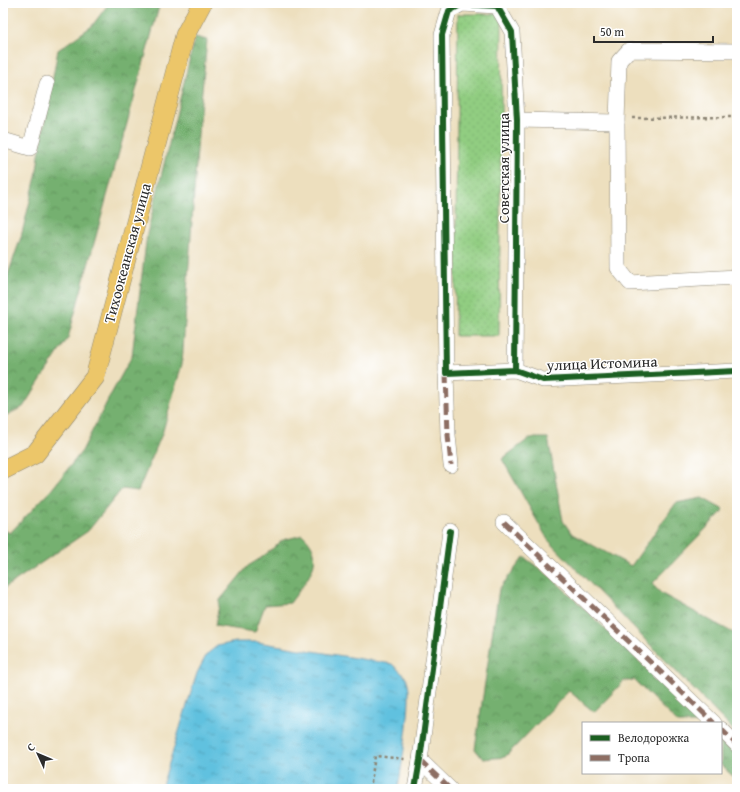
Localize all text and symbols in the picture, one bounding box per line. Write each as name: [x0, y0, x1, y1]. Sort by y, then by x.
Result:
scale bar: [594, 18, 713, 44]
text: 50 m: [600, 23, 624, 40]
street label: Советская улица: [493, 112, 514, 223]
street label: Тихоокеанская улица: [98, 180, 156, 325]
street label: улица Истомина: [545, 351, 659, 375]
legend: [582, 722, 722, 774]
text: Велодорожка: [618, 729, 689, 746]
north arrow: [18, 734, 58, 774]
text: С: [23, 739, 39, 755]
text: Тропа: [618, 749, 650, 766]

